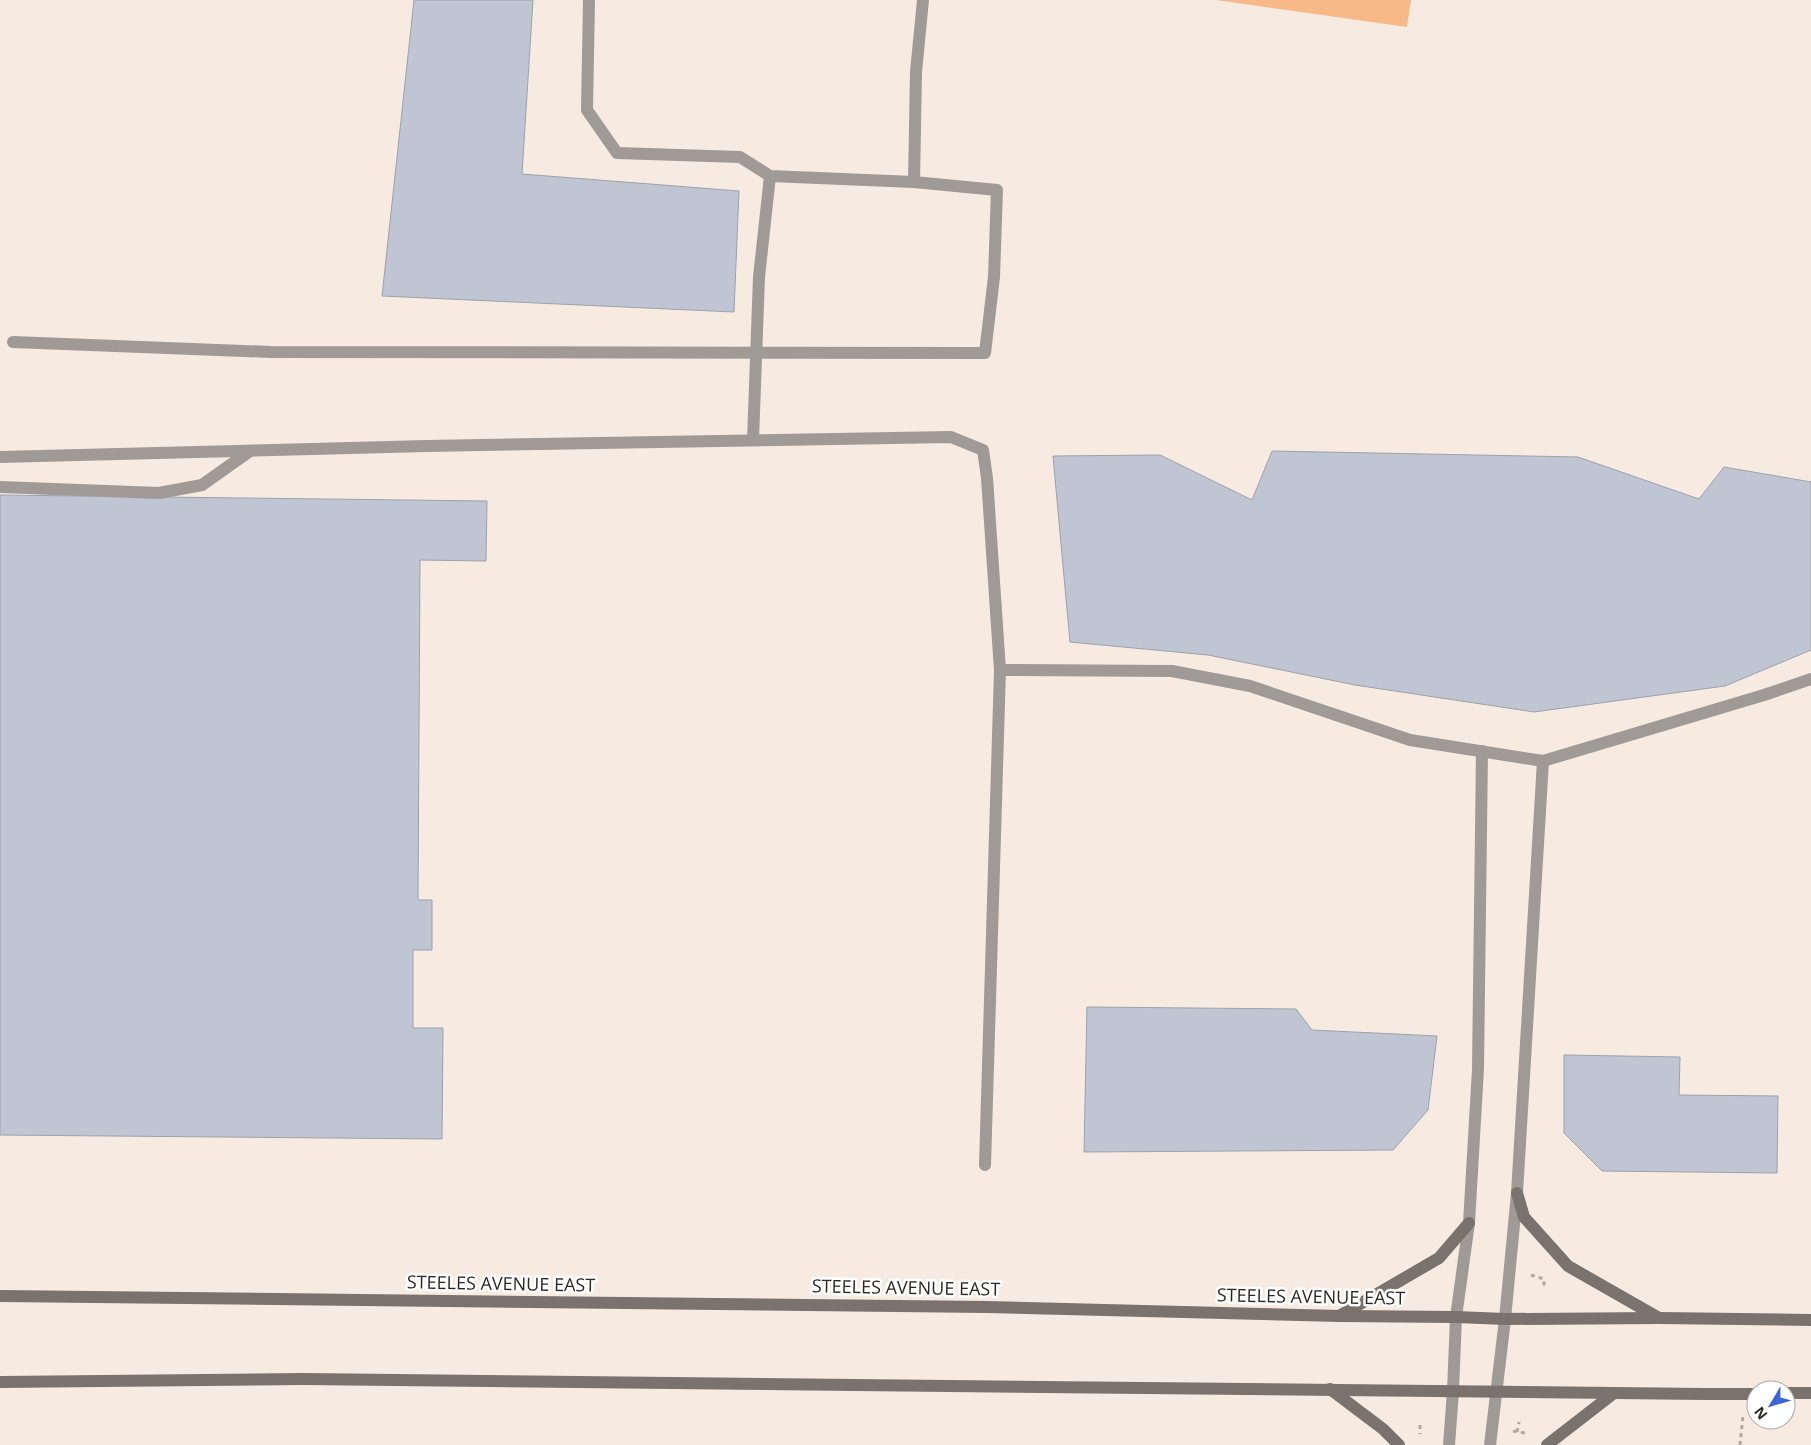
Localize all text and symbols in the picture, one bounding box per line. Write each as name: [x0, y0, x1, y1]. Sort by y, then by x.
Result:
street label: STEELES AVENUE EAST: [407, 1269, 595, 1297]
street label: STEELES AVENUE EAST: [812, 1273, 1000, 1301]
street label: STEELES AVENUE EAST: [1217, 1282, 1405, 1310]
north arrow: [1746, 1380, 1796, 1430]
text: N: [1749, 1403, 1771, 1424]

